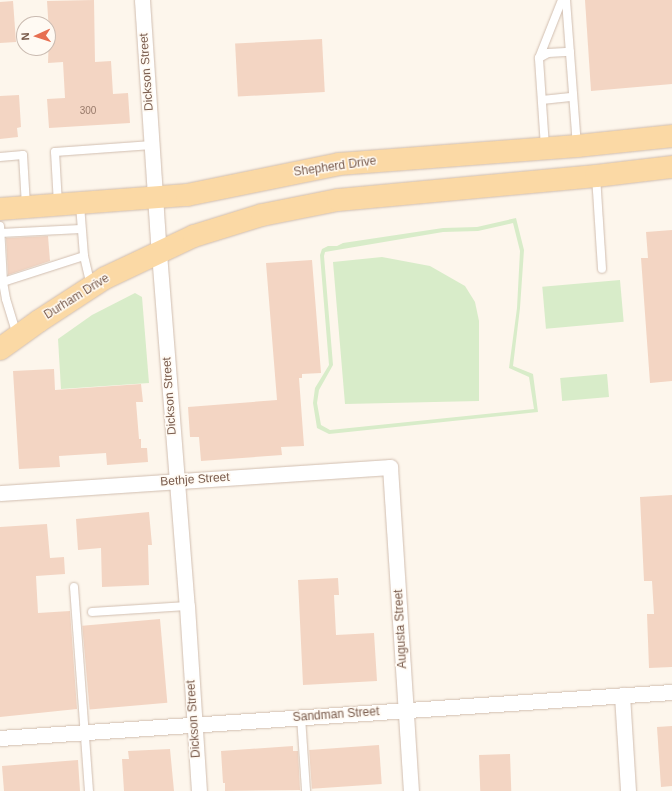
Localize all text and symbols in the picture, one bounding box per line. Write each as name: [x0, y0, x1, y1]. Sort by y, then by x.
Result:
north arrow: [16, 16, 56, 56]
text: N: [19, 32, 31, 41]
street label: Dickson Street: [137, 33, 157, 111]
house number: 300: [80, 105, 96, 117]
street label: Shepherd Drive: [293, 154, 377, 180]
street label: Durham Drive: [42, 271, 112, 323]
street label: Dickson Street: [160, 357, 180, 435]
street label: Bethje Street: [160, 470, 230, 490]
street label: Augusta Street: [392, 589, 410, 669]
street label: Dickson Street: [184, 680, 204, 758]
street label: Sandman Street: [292, 705, 380, 725]

